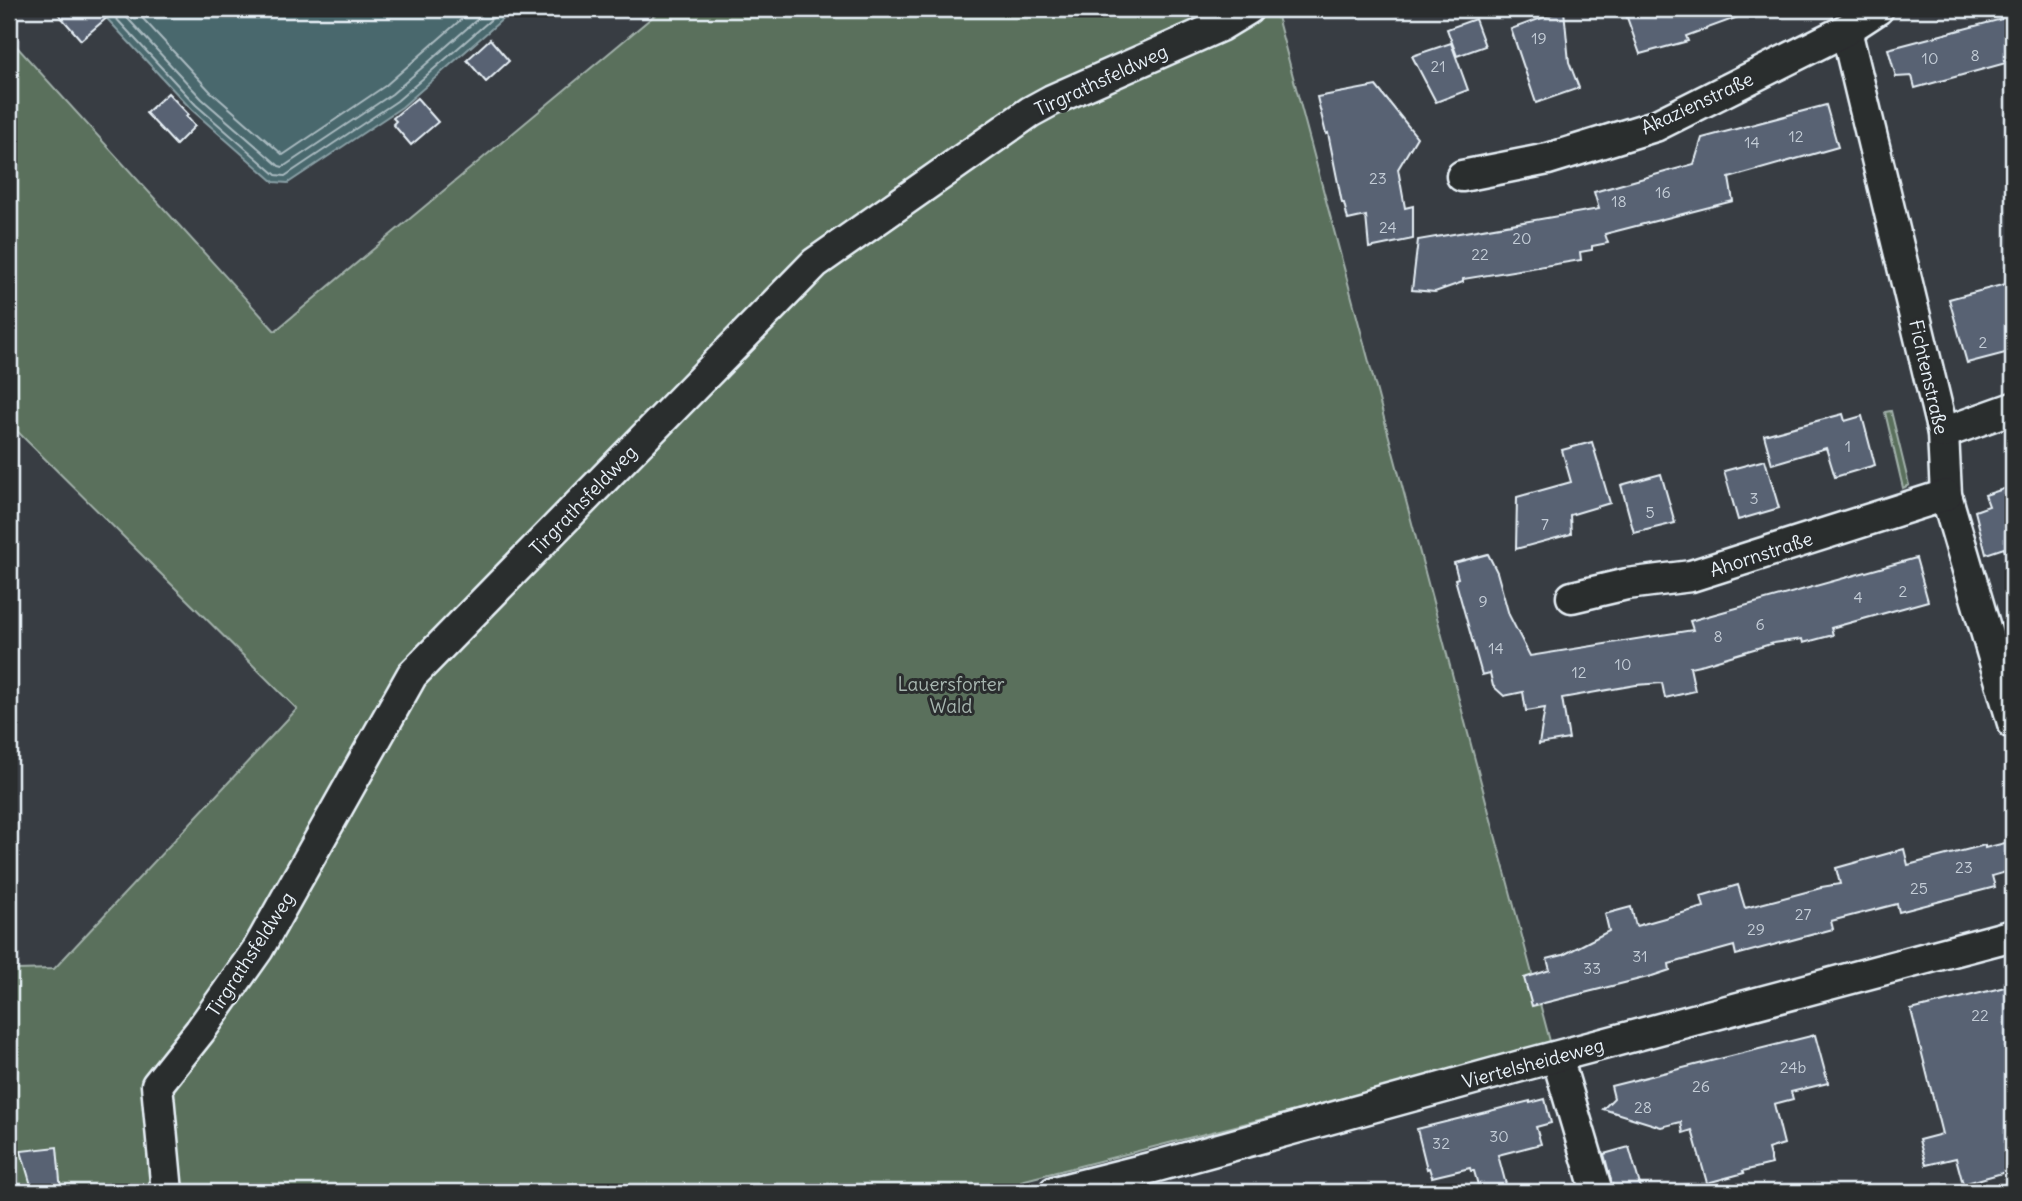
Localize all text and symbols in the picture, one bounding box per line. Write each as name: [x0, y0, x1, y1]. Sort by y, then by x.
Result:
house number: 19: [1531, 28, 1547, 48]
street label: Tirgrathsfeldweg: [1031, 39, 1171, 121]
house number: 8: [1970, 45, 1980, 65]
house number: 10: [1922, 48, 1938, 68]
house number: 21: [1430, 56, 1446, 76]
street label: Akazienstraße: [1637, 67, 1757, 139]
house number: 12: [1788, 126, 1804, 146]
house number: 14: [1744, 132, 1760, 152]
house number: 23: [1369, 168, 1387, 188]
house number: 16: [1655, 182, 1671, 202]
house number: 18: [1611, 191, 1627, 211]
house number: 24: [1379, 217, 1397, 237]
house number: 20: [1512, 228, 1532, 248]
house number: 22: [1471, 244, 1489, 264]
street label: Fichtenstraße: [1904, 317, 1954, 437]
house number: 2: [1979, 332, 1988, 352]
house number: 1: [1845, 436, 1851, 456]
street label: Tirgrathsfeldweg: [524, 440, 642, 560]
house number: 3: [1749, 488, 1759, 508]
house number: 5: [1645, 502, 1655, 522]
house number: 7: [1541, 514, 1549, 534]
street label: Ahornstraße: [1707, 526, 1815, 582]
house number: 2: [1899, 581, 1908, 601]
house number: 4: [1853, 587, 1863, 607]
house number: 9: [1478, 591, 1488, 611]
house number: 6: [1755, 614, 1765, 634]
house number: 8: [1713, 626, 1723, 646]
house number: 14: [1488, 638, 1504, 658]
house number: 10: [1615, 654, 1631, 674]
house number: 12: [1571, 662, 1587, 682]
park label: Lauersforter Wald: [897, 672, 1005, 718]
house number: 23: [1955, 857, 1973, 877]
house number: 25: [1910, 878, 1928, 898]
street label: Tirgrathsfeldweg: [201, 887, 299, 1021]
house number: 27: [1795, 904, 1811, 924]
house number: 29: [1747, 919, 1765, 939]
house number: 31: [1632, 946, 1648, 966]
house number: 33: [1583, 958, 1601, 978]
house number: 22: [1971, 1005, 1989, 1025]
street label: Viertelsheideweg: [1459, 1033, 1607, 1093]
house number: 24b: [1780, 1057, 1806, 1077]
house number: 26: [1692, 1076, 1710, 1096]
house number: 28: [1634, 1097, 1652, 1117]
house number: 30: [1489, 1126, 1509, 1146]
house number: 32: [1432, 1133, 1450, 1153]

